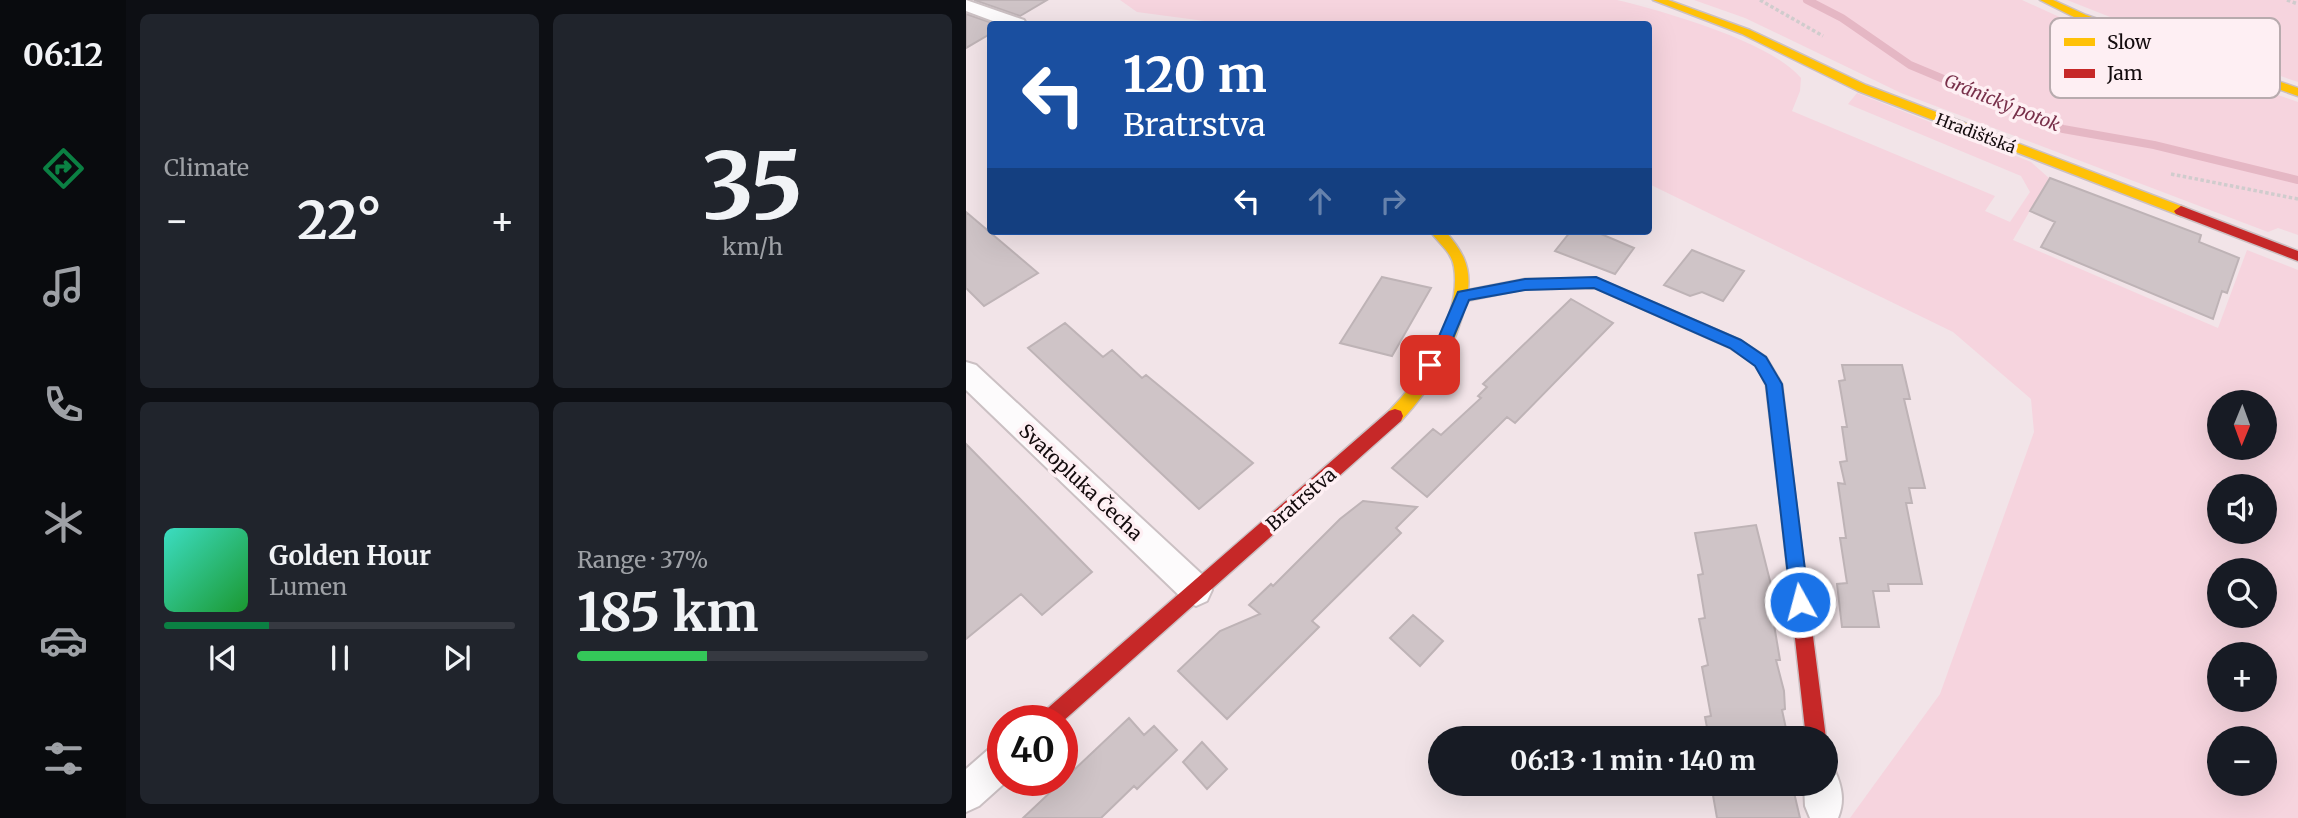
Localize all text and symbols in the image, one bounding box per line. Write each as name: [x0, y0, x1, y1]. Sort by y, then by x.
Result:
legend: [2050, 18, 2280, 98]
text: Slow: [2107, 30, 2152, 54]
text: 06:12: [23, 35, 103, 75]
text: 120 m: [1123, 44, 1267, 105]
icon: left: [1008, 49, 1099, 140]
text: Jam: [2106, 61, 2143, 85]
water label: Gránický potok: [1941, 69, 2064, 136]
text: Bratrstva: [1123, 105, 1266, 145]
street label: Hradišťská: [1933, 109, 2019, 157]
text: 35: [702, 129, 803, 244]
icon: directions: [39, 144, 88, 193]
text: Climate: [164, 153, 249, 182]
icon: left: [1228, 182, 1266, 220]
icon: ahead: [1301, 182, 1339, 220]
icon: right: [1374, 182, 1412, 220]
text: 22°: [297, 188, 382, 253]
text: −: [164, 197, 189, 244]
text: +: [490, 197, 515, 244]
text: km/h: [722, 232, 783, 261]
icon: music: [39, 262, 88, 311]
pin: [1400, 335, 1460, 395]
icon: arrive: [1411, 346, 1449, 384]
icon: phone: [39, 380, 88, 429]
north arrow: [2207, 390, 2277, 460]
map controls: [2207, 390, 2277, 796]
street label: Svatopluka Čecha: [1014, 418, 1148, 545]
street label: Bratrstva: [1261, 462, 1341, 536]
button: sound: [2207, 474, 2277, 544]
icon: climate: [39, 498, 88, 547]
text: Golden Hour: [269, 539, 431, 572]
text: Range · 37%: [577, 545, 708, 574]
button: search: [2207, 558, 2277, 628]
position arrow: [1763, 565, 1837, 639]
text: Lumen: [269, 572, 347, 601]
text: 185 km: [577, 580, 758, 645]
icon: car: [39, 616, 88, 665]
icon: previous: [204, 639, 242, 677]
icon: pause: [321, 639, 359, 677]
icon: next: [438, 639, 476, 677]
button: +: [2207, 642, 2277, 712]
speed limit sign: 40: [987, 705, 1078, 796]
button: −: [2207, 726, 2277, 796]
icon: filters: [39, 734, 88, 783]
text: 06:13 · 1 min · 140 m: [1510, 744, 1756, 777]

